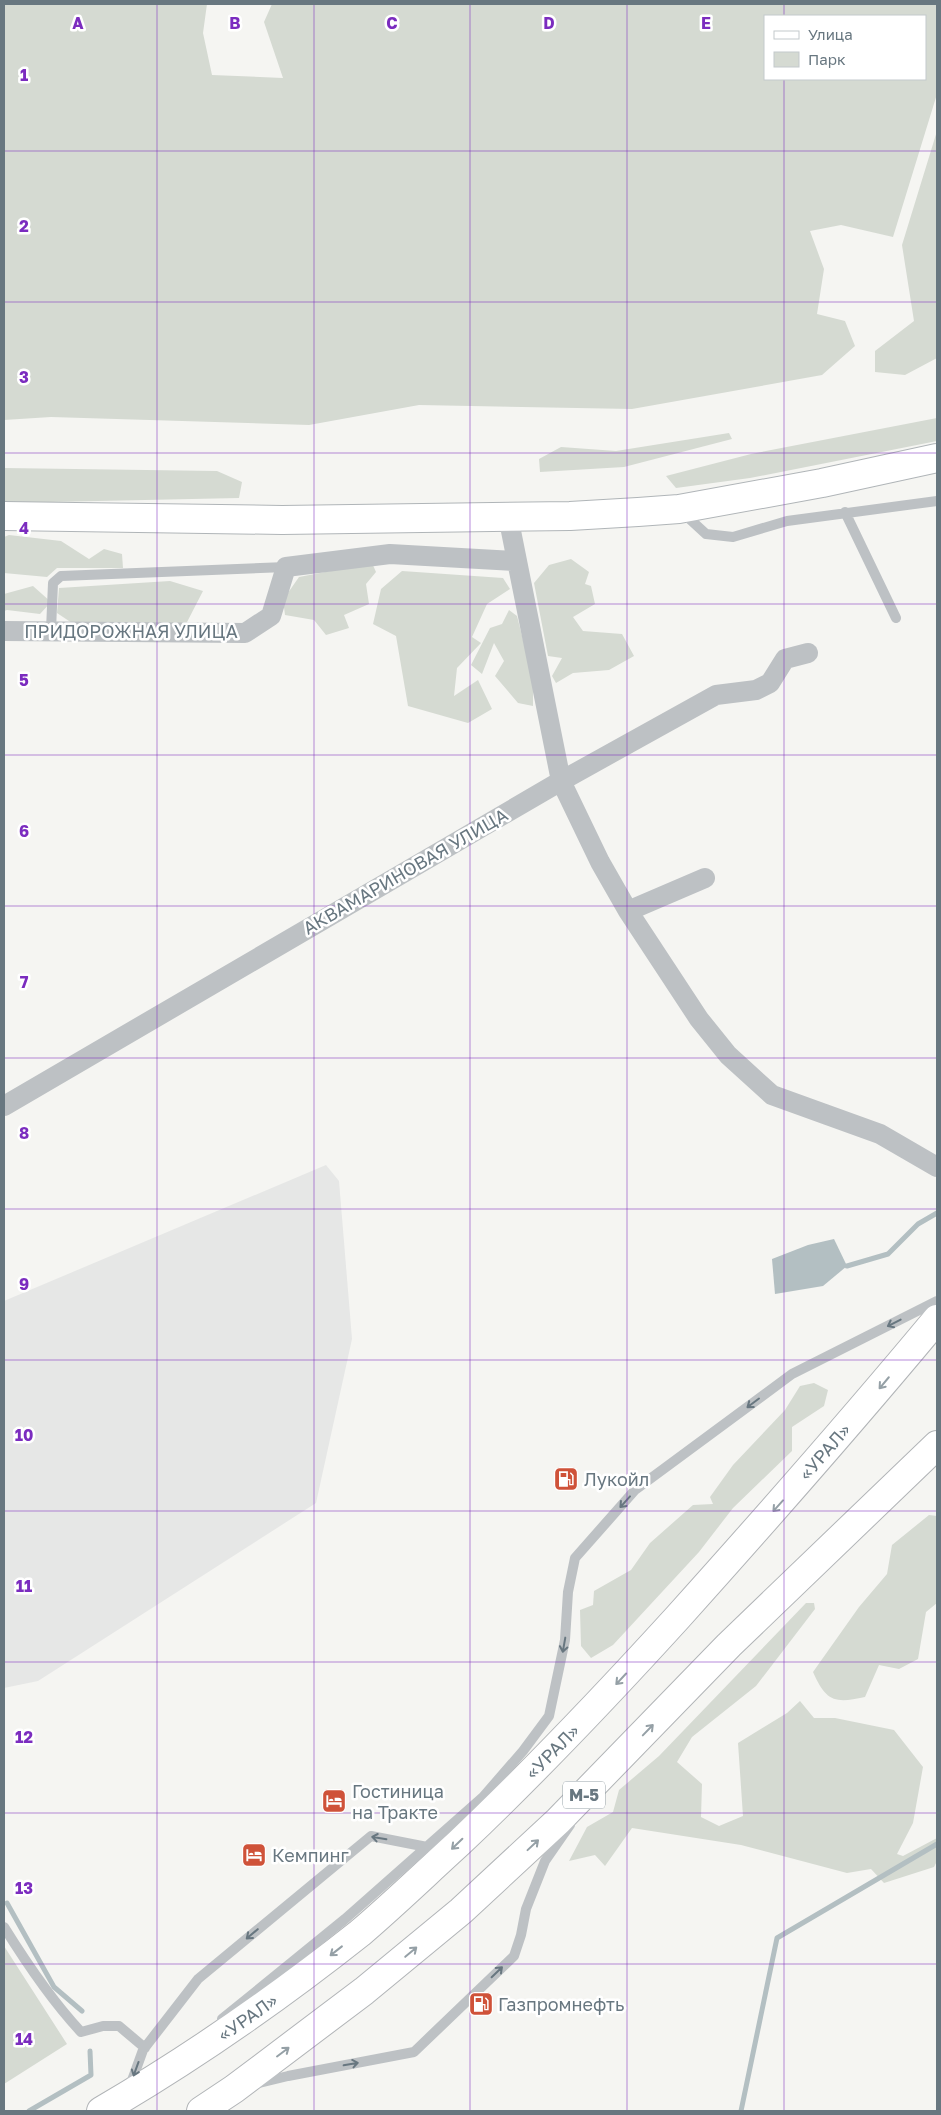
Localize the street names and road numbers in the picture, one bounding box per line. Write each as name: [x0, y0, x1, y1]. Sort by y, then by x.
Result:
street label: ПРИДОРОЖНАЯ УЛИЦА: [24, 620, 238, 642]
street label: АКВАМАРИНОВАЯ УЛИЦА: [299, 803, 511, 939]
street label: «УРАЛ»: [794, 1419, 855, 1484]
street label: «УРАЛ»: [520, 1719, 583, 1783]
road number: М-5: [563, 1782, 605, 1808]
street label: «УРАЛ»: [213, 1989, 281, 2045]

